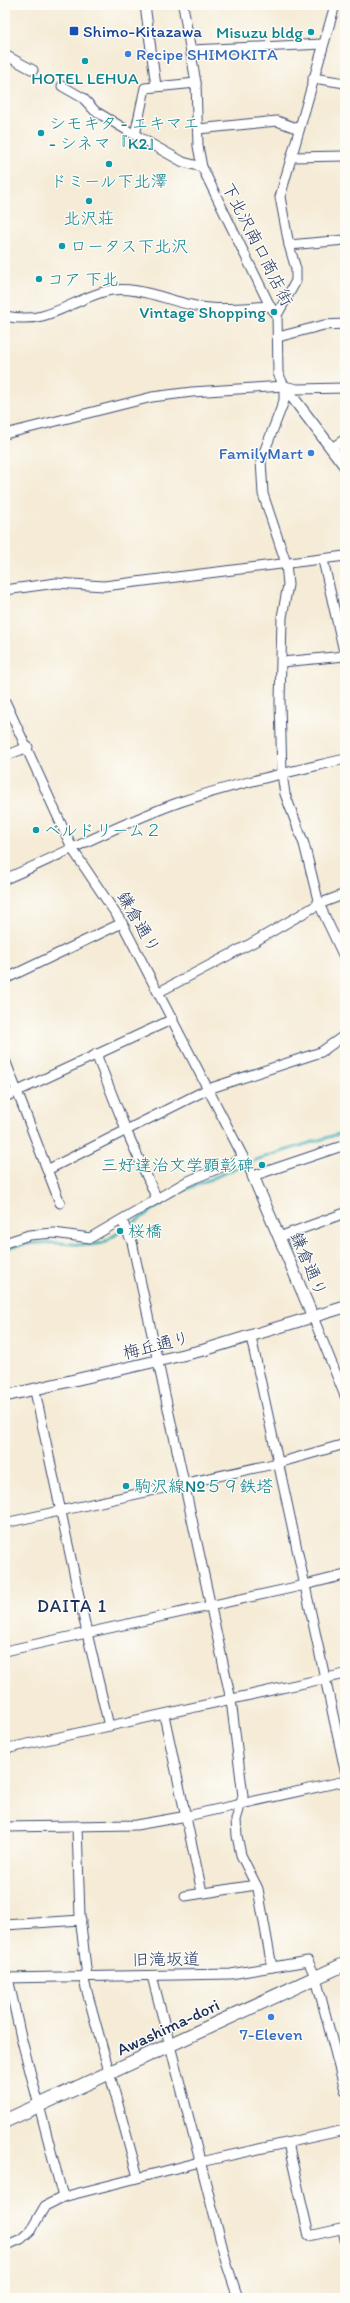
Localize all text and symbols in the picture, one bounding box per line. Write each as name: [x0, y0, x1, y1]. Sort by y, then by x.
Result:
place label: Shimo-Kitazawa: [83, 21, 202, 41]
place label: Misuzu bldg: [216, 22, 303, 42]
marker: Shimo-Kitazawa: [68, 25, 80, 37]
marker: Misuzu bldg: [306, 27, 316, 37]
place label: Recipe SHIMOKITA: [136, 44, 278, 64]
marker: Recipe SHIMOKITA: [123, 49, 133, 59]
marker: HOTEL LEHUA: [80, 56, 90, 66]
place label: HOTEL LEHUA: [31, 68, 139, 88]
place label: シモキタ - エキマエ - シネマ『K2』: [49, 113, 199, 153]
marker: シモキタ - エキマエ - シネマ『K2』: [36, 128, 46, 138]
marker: ドミール下北澤: [104, 159, 114, 169]
place label: ドミール下北澤: [50, 171, 168, 191]
street label: 下北沢南口商店街: [218, 179, 298, 309]
marker: 北沢荘: [84, 196, 94, 206]
place label: 北沢荘: [64, 208, 115, 228]
place label: ロータス下北沢: [70, 236, 188, 256]
marker: ロータス下北沢: [57, 241, 67, 251]
place label: コア 下北: [47, 269, 119, 289]
marker: コア 下北: [34, 274, 44, 284]
place label: Vintage Shopping: [139, 302, 266, 322]
marker: Vintage Shopping: [269, 307, 279, 317]
place label: FamilyMart: [219, 443, 304, 463]
marker: FamilyMart: [306, 448, 316, 458]
place label: ベルドリーム２: [44, 820, 162, 840]
marker: ベルドリーム２: [31, 825, 41, 835]
street label: 鎌倉通り: [113, 888, 165, 956]
place label: 三好達治文学顕彰碑: [101, 1155, 254, 1175]
marker: 三好達治文学顕彰碑: [257, 1160, 267, 1170]
place label: 桜橋: [128, 1221, 162, 1241]
marker: 桜橋: [115, 1226, 125, 1236]
street label: 鎌倉通り: [287, 1229, 331, 1299]
street label: 梅丘通り: [121, 1327, 191, 1363]
place label: 駒沢線№５９鉄塔: [134, 1476, 273, 1496]
marker: 駒沢線№５９鉄塔: [121, 1481, 131, 1491]
district label: DAITA 1: [37, 1595, 107, 1617]
street label: 旧滝坂道: [132, 1948, 200, 1970]
street label: Awashima-dori: [114, 1995, 222, 2059]
marker: 7-Eleven: [266, 2012, 276, 2022]
place label: 7-Eleven: [239, 2024, 303, 2044]

